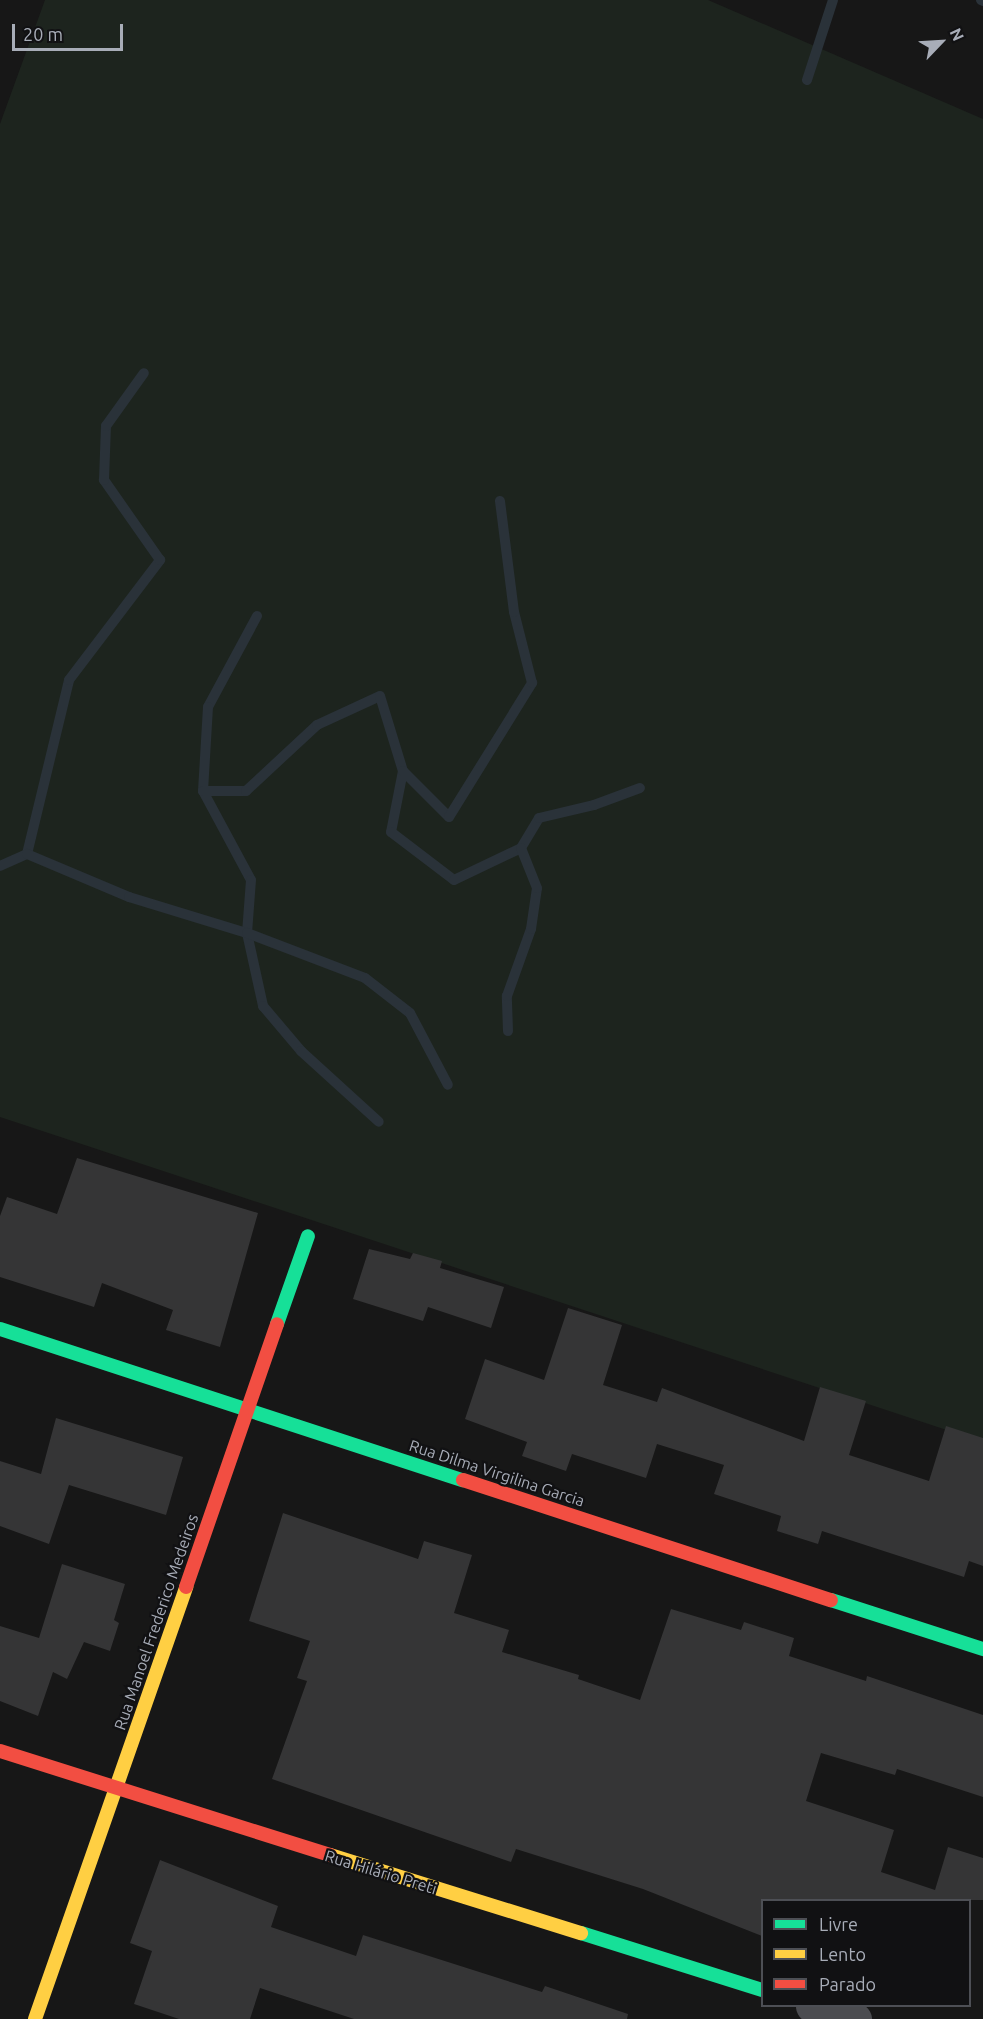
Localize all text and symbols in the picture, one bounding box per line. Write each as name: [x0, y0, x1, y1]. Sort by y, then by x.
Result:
scale bar: [15, 12, 126, 50]
north arrow: [911, 12, 971, 72]
text: 20 m: [23, 24, 63, 44]
text: N: [947, 25, 968, 44]
street label: Rua Dilma Virgilina Garcia: [407, 1436, 587, 1510]
street label: Rua Manoel Frederico Medeiros: [110, 1512, 202, 1732]
street label: Rua Hilário Preti: [323, 1846, 439, 1898]
legend: [761, 1899, 971, 2007]
text: Livre: [819, 1914, 858, 1934]
text: Lento: [819, 1944, 866, 1964]
text: Parado: [819, 1974, 876, 1994]

